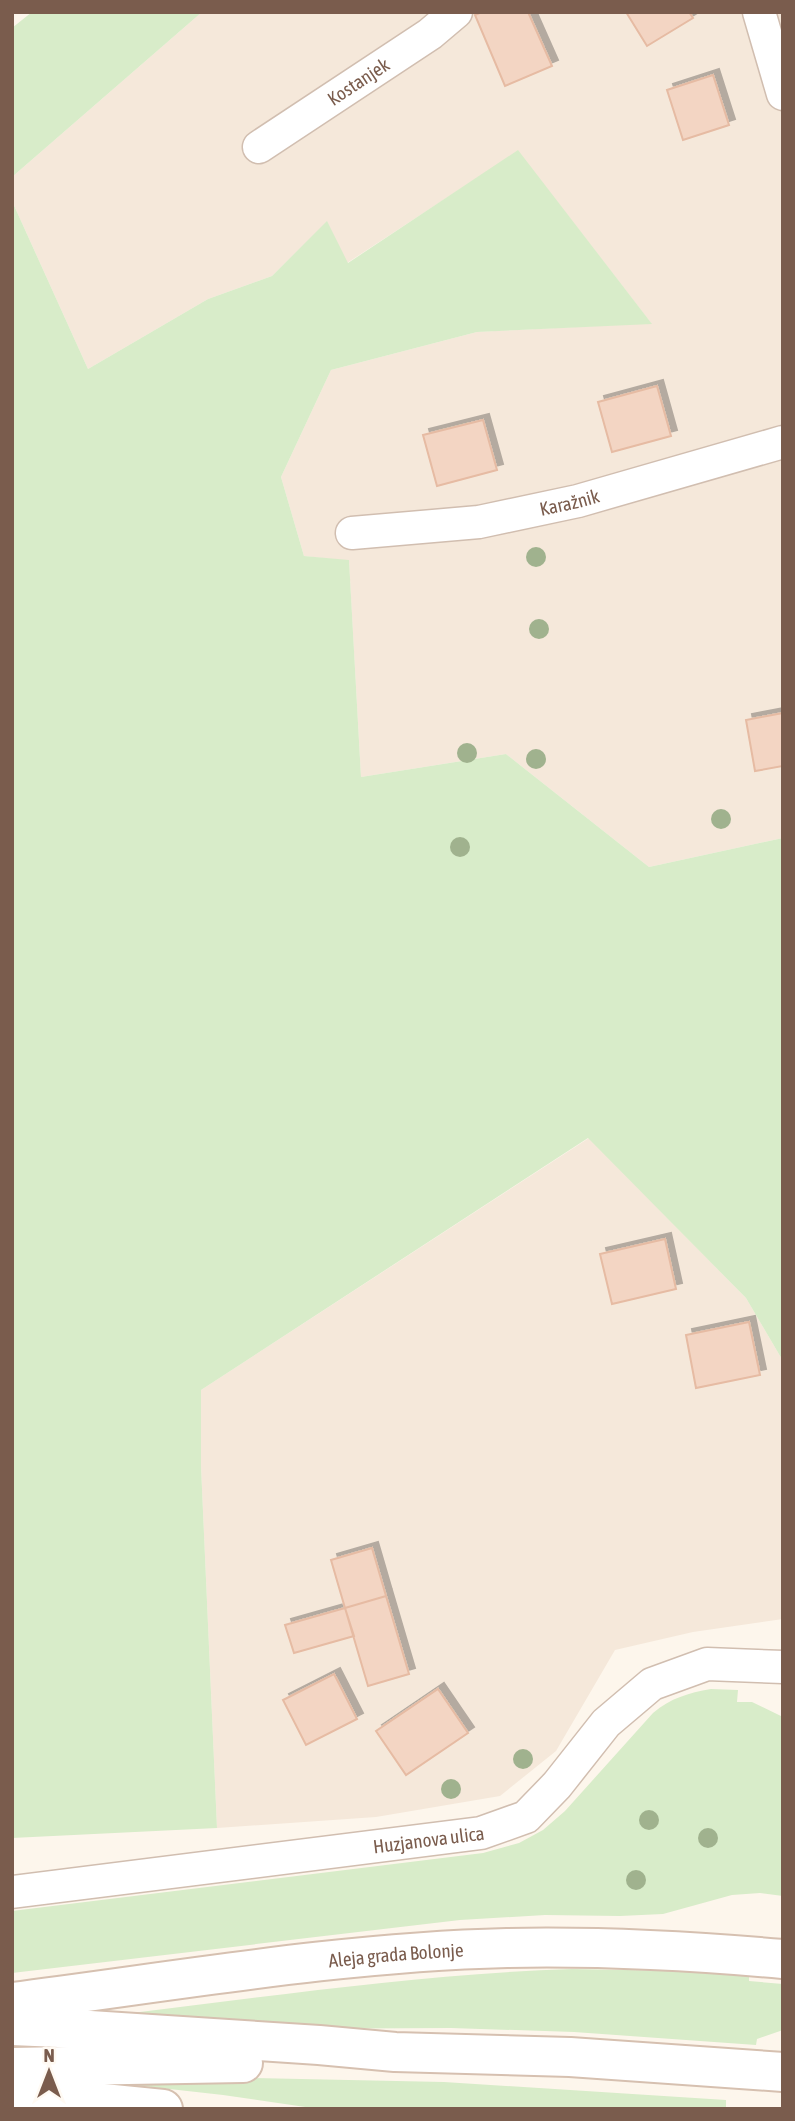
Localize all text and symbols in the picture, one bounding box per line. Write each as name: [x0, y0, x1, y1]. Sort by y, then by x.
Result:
street label: Kostanjek: [323, 53, 394, 110]
street label: Karažnik: [538, 484, 602, 520]
street label: Huzjanova ulica: [372, 1822, 486, 1857]
street label: Aleja grada Bolonje: [327, 1939, 464, 1971]
north arrow: [14, 2037, 84, 2107]
text: N: [43, 2044, 55, 2066]

